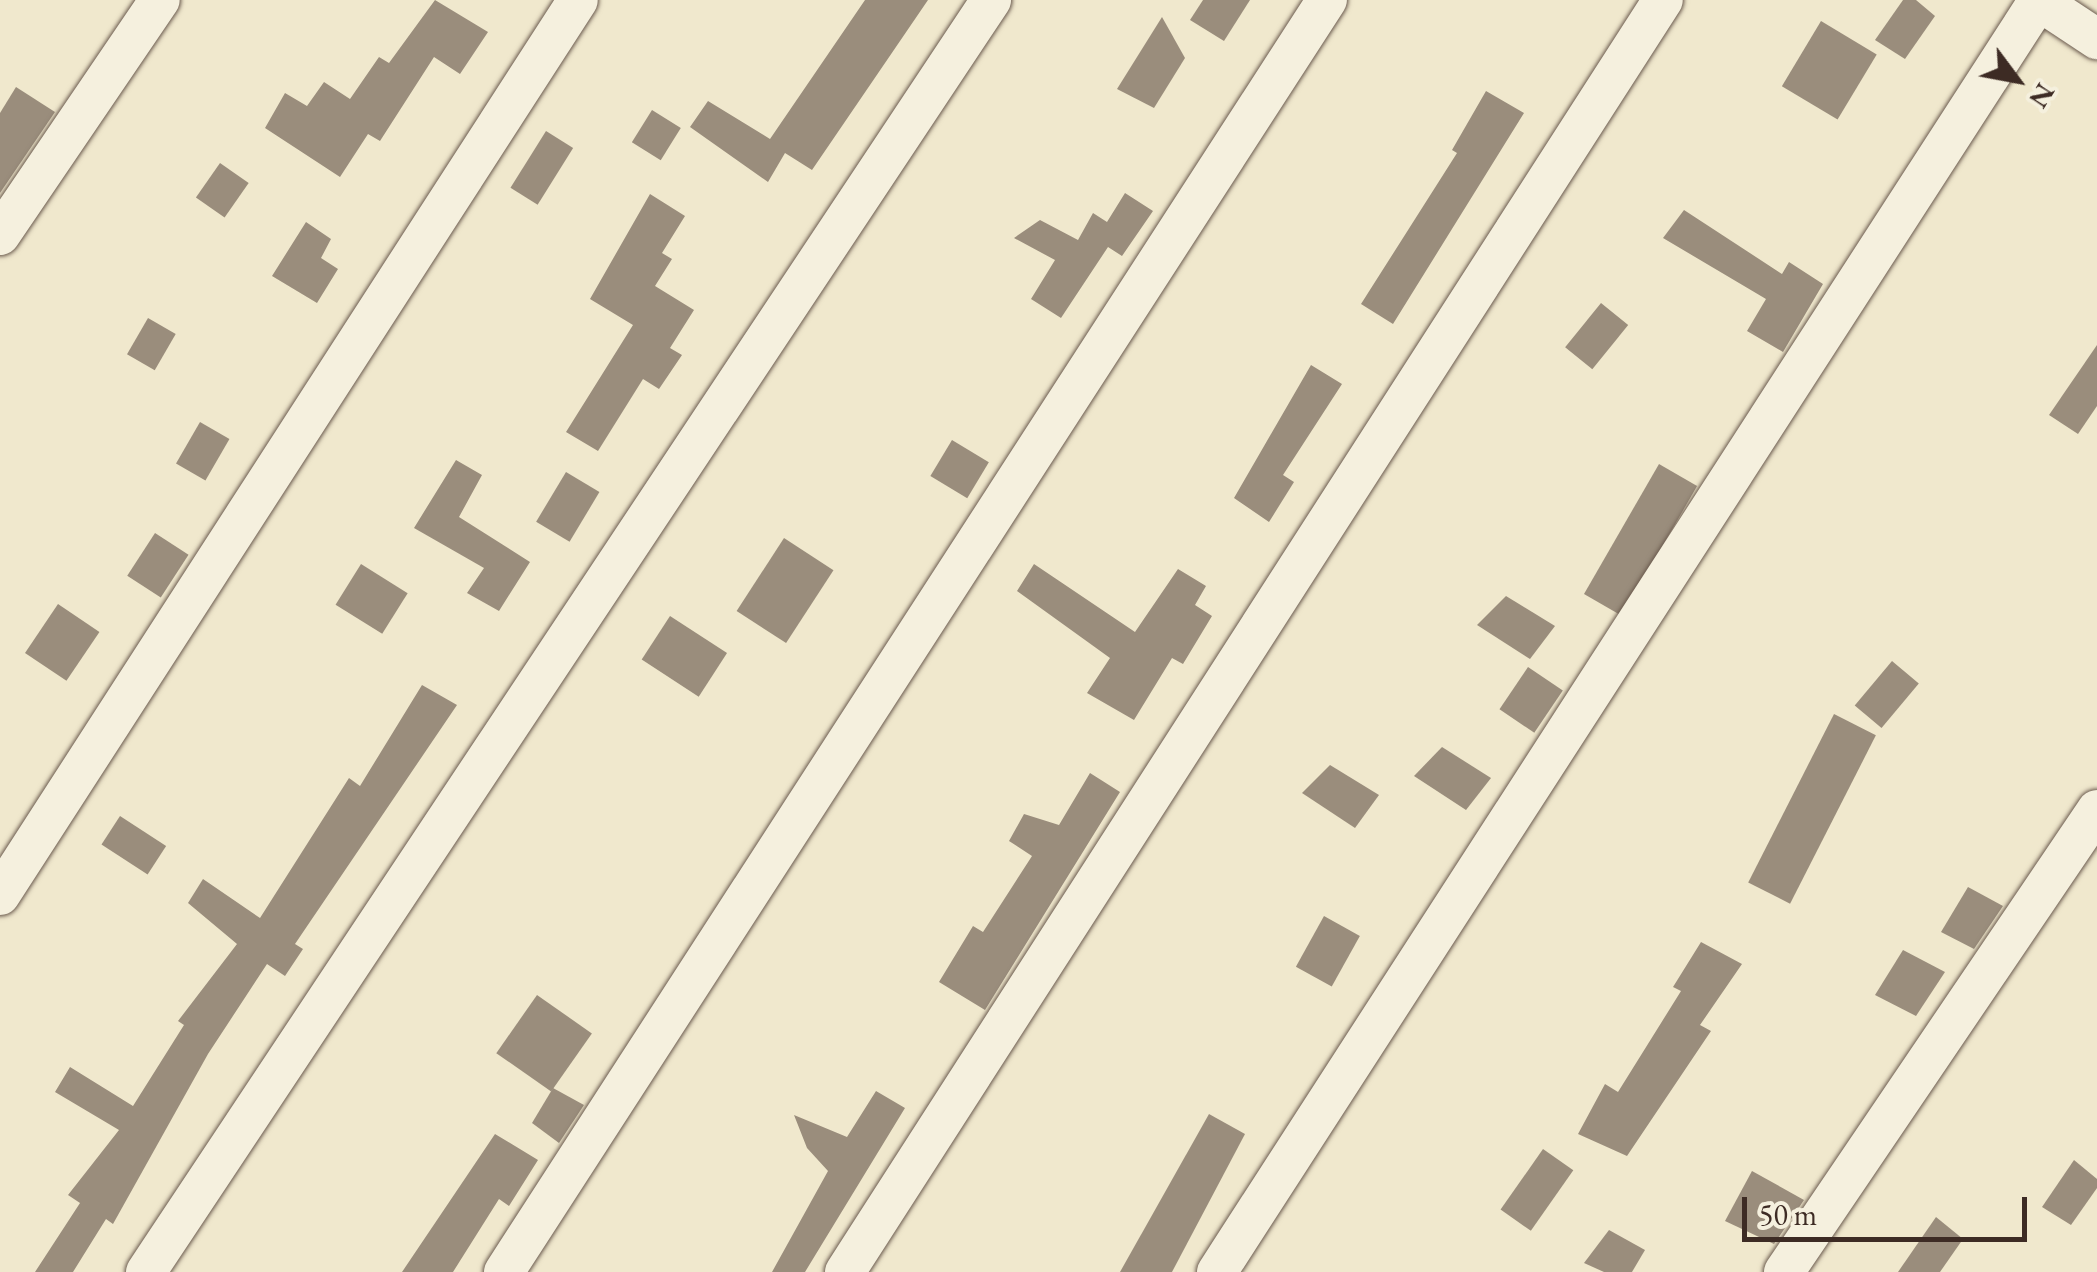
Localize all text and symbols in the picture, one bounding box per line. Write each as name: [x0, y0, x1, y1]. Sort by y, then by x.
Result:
north arrow: [1967, 30, 2067, 130]
text: N: [2021, 77, 2064, 115]
scale bar: [1747, 1177, 2032, 1239]
text: 50 m: [1759, 1195, 1817, 1234]

